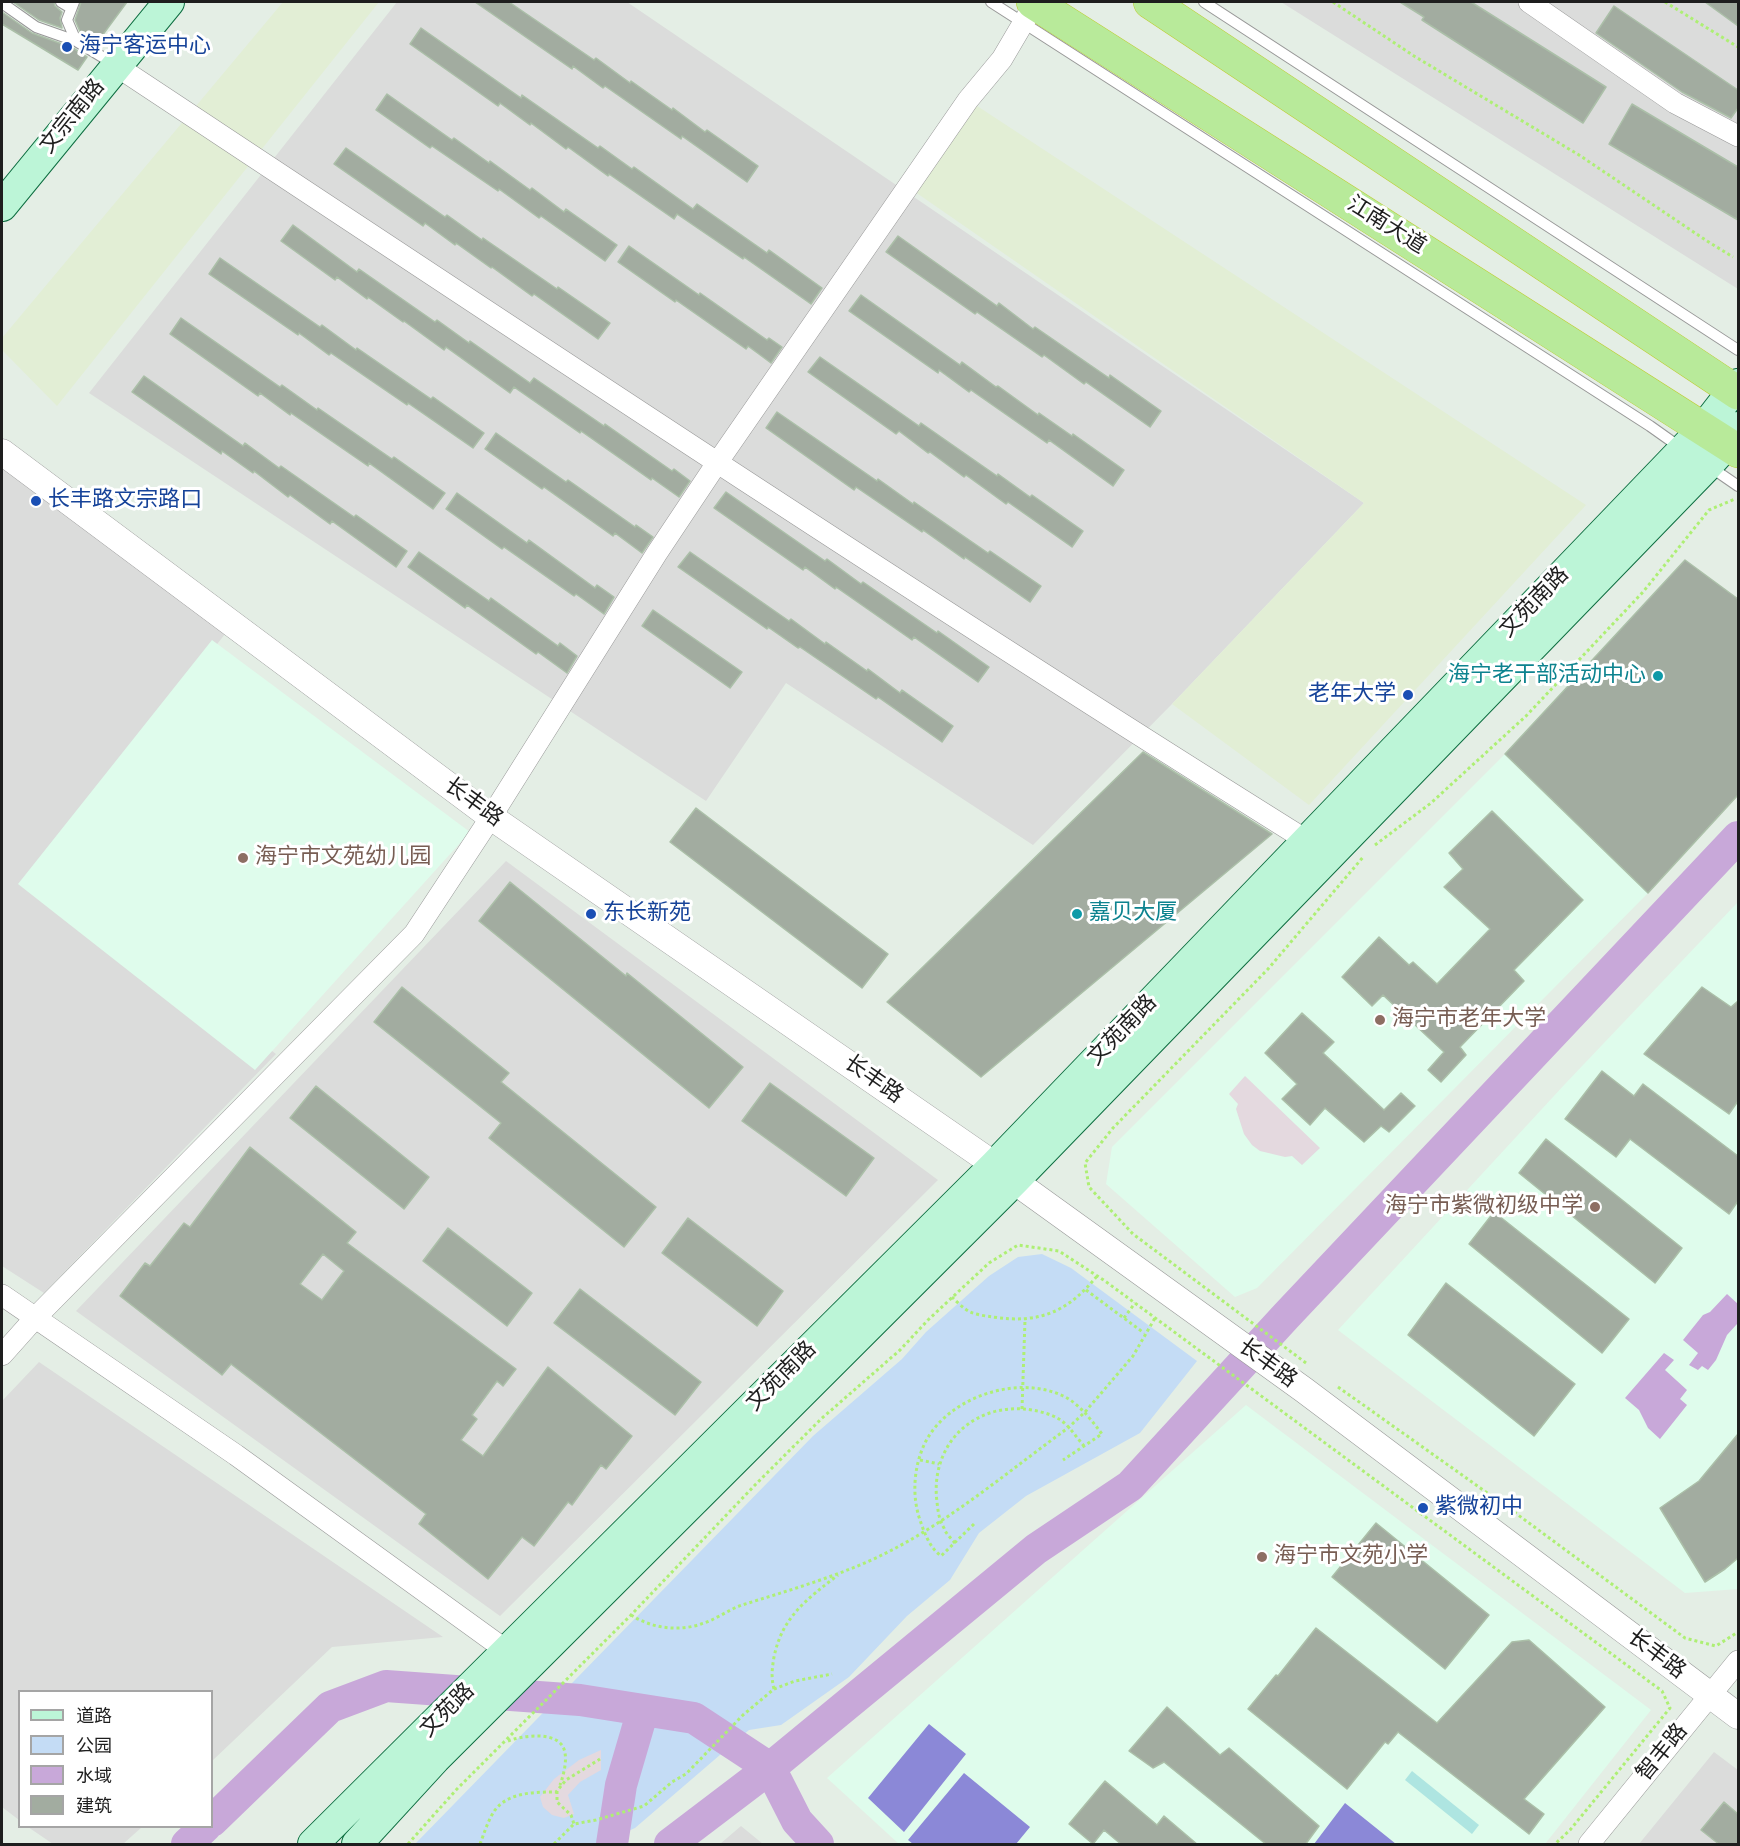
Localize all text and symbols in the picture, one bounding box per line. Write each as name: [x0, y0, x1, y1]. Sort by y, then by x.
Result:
place label: 海宁客运中心: [79, 34, 211, 60]
marker: 海宁客运中心: [60, 40, 74, 54]
street label: 文宗南路: [35, 74, 111, 160]
street label: 江南大道: [1342, 191, 1430, 261]
place label: 长丰路文宗路口: [48, 488, 202, 514]
marker: 长丰路文宗路口: [29, 494, 43, 508]
street label: 文苑南路: [1495, 562, 1575, 644]
place label: 海宁老干部活动中心: [1448, 663, 1646, 689]
marker: 海宁老干部活动中心: [1651, 669, 1665, 683]
place label: 老年大学: [1308, 682, 1396, 708]
marker: 老年大学: [1401, 688, 1415, 702]
street label: 长丰路: [439, 773, 507, 833]
place label: 海宁市文苑幼儿园: [255, 845, 431, 871]
marker: 海宁市文苑幼儿园: [236, 851, 250, 865]
place label: 东长新苑: [603, 901, 691, 927]
place label: 嘉贝大厦: [1089, 901, 1177, 927]
marker: 东长新苑: [584, 907, 598, 921]
marker: 嘉贝大厦: [1070, 907, 1084, 921]
street label: 文苑南路: [1083, 990, 1163, 1072]
place label: 海宁市老年大学: [1392, 1007, 1546, 1033]
marker: 海宁市老年大学: [1373, 1013, 1387, 1027]
street label: 长丰路: [838, 1050, 908, 1110]
place label: 海宁市紫微初级中学: [1385, 1194, 1583, 1220]
marker: 海宁市紫微初级中学: [1588, 1200, 1602, 1214]
street label: 长丰路: [1233, 1334, 1301, 1394]
street label: 文苑南路: [742, 1337, 822, 1417]
place label: 紫微初中: [1435, 1495, 1523, 1521]
marker: 紫微初中: [1416, 1501, 1430, 1515]
place label: 海宁市文苑小学: [1274, 1544, 1428, 1570]
marker: 海宁市文苑小学: [1255, 1550, 1269, 1564]
street label: 长丰路: [1622, 1625, 1690, 1685]
street label: 文苑路: [415, 1678, 481, 1744]
legend: [18, 1690, 213, 1828]
text: 道路: [76, 1703, 112, 1729]
street label: 智丰路: [1632, 1719, 1694, 1787]
text: 公园: [76, 1733, 112, 1759]
text: 水域: [76, 1763, 112, 1789]
text: 建筑: [76, 1793, 112, 1819]

